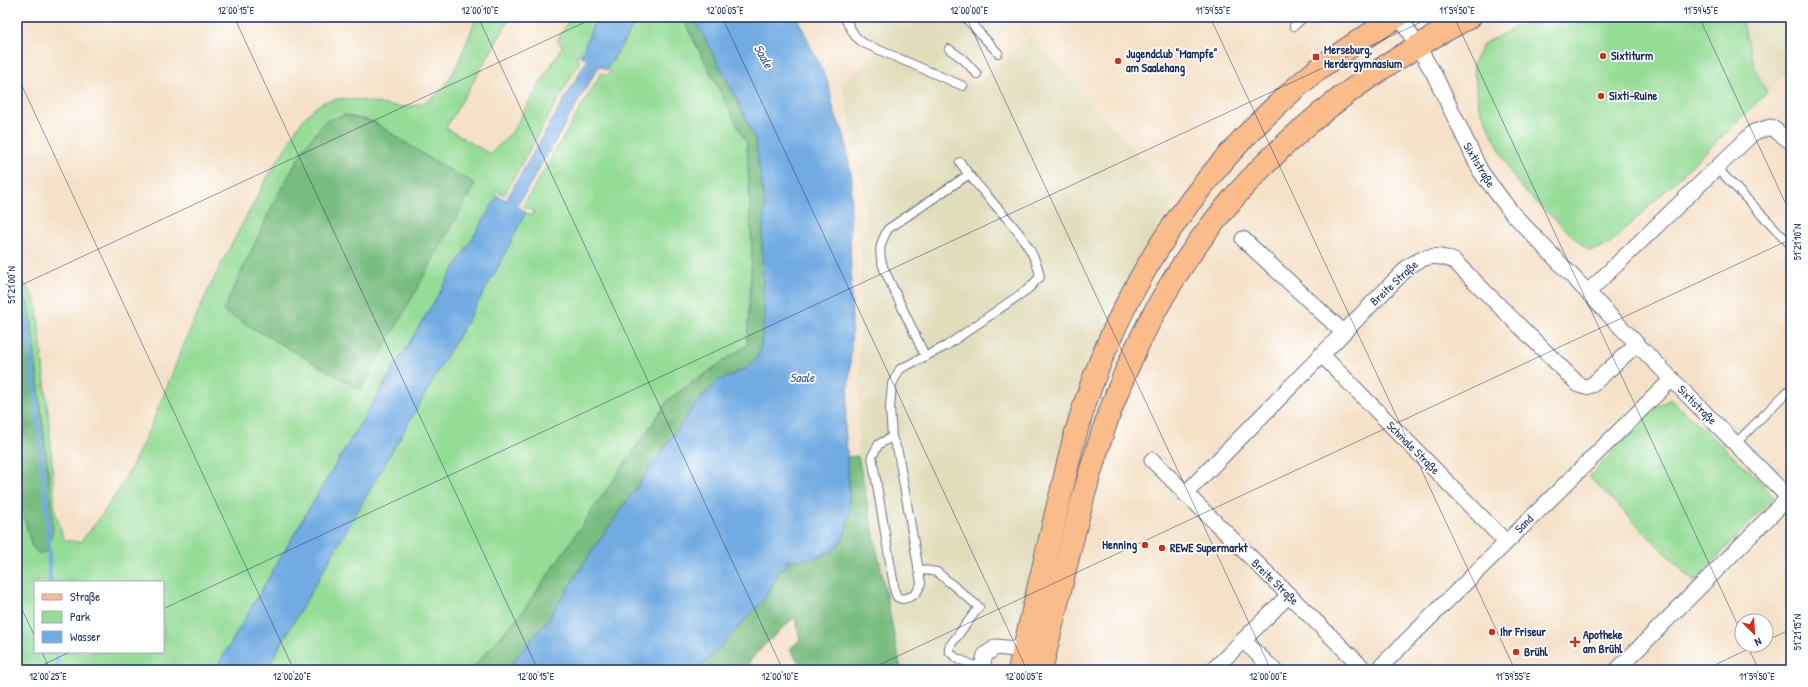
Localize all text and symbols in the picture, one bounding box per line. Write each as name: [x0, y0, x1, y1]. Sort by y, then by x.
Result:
text: 12°00'15"E: [218, 4, 255, 17]
text: 12°00'10"E: [462, 4, 499, 17]
text: 12°00'05"E: [706, 4, 744, 17]
text: 12°00'00"E: [950, 4, 988, 17]
text: 11°59'55"E: [1195, 4, 1231, 17]
text: 11°59'50"E: [1439, 4, 1475, 17]
text: 11°59'45"E: [1684, 4, 1719, 17]
water label: Saale: [750, 41, 778, 72]
place label: Merseburg, Herdergymnasium: [1324, 41, 1402, 73]
place label: Jugendclub "Mampfe" am Saalehang: [1126, 45, 1218, 77]
place label: Sixtiturm: [1611, 47, 1653, 64]
marker: Sixtiturm: [1598, 51, 1608, 61]
marker: Merseburg, Herdergymnasium: [1311, 52, 1321, 62]
marker: Jugendclub "Mampfe" am Saalehang: [1113, 56, 1123, 66]
place label: Sixti-Ruine: [1609, 87, 1658, 104]
marker: Sixti-Ruine: [1596, 91, 1606, 101]
street label: Sixtistraße: [1459, 139, 1500, 191]
text: 51°21'10"N: [1791, 224, 1804, 260]
street label: Breite Straße: [1366, 256, 1422, 309]
text: 51°21'00"N: [5, 266, 18, 304]
water label: Saale: [790, 368, 815, 386]
street label: Sixtistraße: [1674, 381, 1721, 428]
street label: Schmale Straße: [1383, 417, 1444, 478]
street label: Sand: [1510, 510, 1537, 537]
place label: Henning: [1102, 536, 1138, 554]
place label: REWE Supermarkt: [1170, 539, 1249, 557]
marker: Henning: [1140, 540, 1150, 550]
marker: REWE Supermarkt: [1157, 543, 1167, 553]
street label: Breite Straße: [1248, 555, 1303, 609]
legend: [34, 581, 164, 653]
text: Straße: [70, 588, 100, 605]
text: Park: [70, 608, 90, 625]
north arrow: [1734, 613, 1774, 653]
text: 51°21'15"N: [1791, 614, 1804, 650]
place label: Ihr Friseur: [1500, 623, 1546, 640]
place label: Apotheke am Brühl: [1583, 626, 1623, 657]
marker: Ihr Friseur: [1487, 627, 1497, 637]
text: Wasser: [70, 628, 101, 645]
text: N: [1752, 634, 1764, 650]
marker: Apotheke am Brühl: [1570, 637, 1580, 647]
place label: Brühl: [1524, 643, 1549, 660]
marker: Brühl: [1511, 647, 1521, 657]
text: 12°00'25"E: [29, 670, 67, 683]
text: 12°00'20"E: [273, 670, 311, 683]
text: 12°00'15"E: [518, 670, 555, 683]
text: 12°00'10"E: [762, 670, 799, 683]
text: 12°00'05"E: [1005, 670, 1043, 683]
text: 12°00'00"E: [1249, 670, 1287, 683]
text: 11°59'55"E: [1495, 670, 1531, 683]
text: 11°59'50"E: [1739, 670, 1775, 683]

